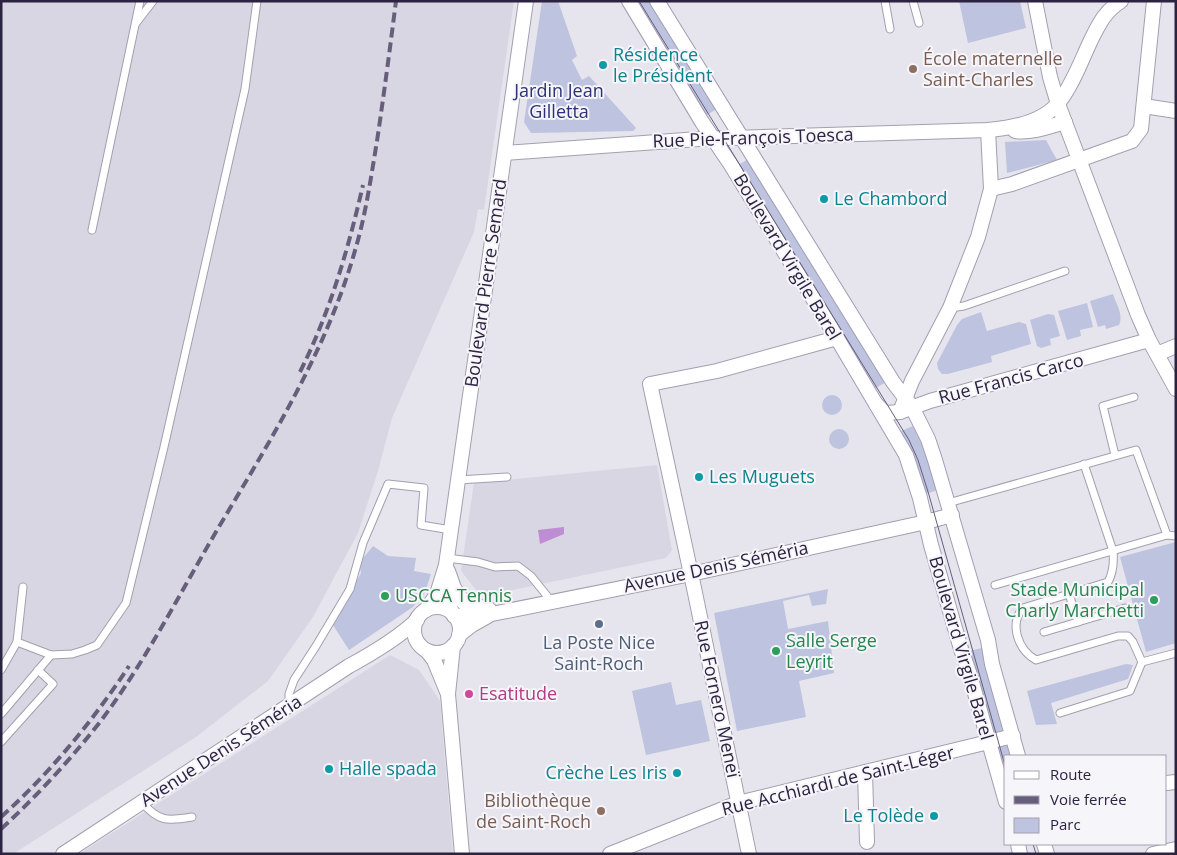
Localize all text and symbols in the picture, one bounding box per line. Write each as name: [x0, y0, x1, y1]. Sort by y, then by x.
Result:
place label: Résidence le Président: [613, 42, 712, 87]
place label: École maternelle Saint-Charles: [923, 46, 1063, 91]
marker: Résidence le Président: [597, 59, 609, 71]
marker: École maternelle Saint-Charles: [907, 63, 919, 75]
park label: Jardin Jean Gilletta: [512, 78, 604, 123]
street label: Rue Pie-François Toesca: [652, 121, 854, 153]
street label: Boulevard Virgile Barel: [729, 169, 847, 344]
street label: Boulevard Pierre Semard: [459, 177, 512, 389]
place label: Le Chambord: [834, 186, 947, 210]
marker: Le Chambord: [818, 193, 830, 205]
street label: Rue Francis Carco: [936, 347, 1086, 409]
place label: Les Muguets: [709, 464, 815, 488]
marker: Les Muguets: [693, 471, 705, 483]
street label: Avenue Denis Séméria: [621, 535, 810, 597]
street label: Boulevard Virgile Barel: [924, 553, 1000, 742]
place label: Stade Municipal Charly Marchetti: [1005, 577, 1144, 622]
place label: USCCA Tennis: [395, 583, 512, 607]
marker: USCCA Tennis: [379, 590, 391, 602]
marker: Stade Municipal Charly Marchetti: [1148, 594, 1160, 606]
marker: La Poste Nice Saint-Roch: [593, 618, 605, 630]
street label: Rue Fornero Meneï: [690, 618, 746, 780]
place label: Salle Serge Leyrit: [786, 628, 877, 673]
place label: La Poste Nice Saint-Roch: [543, 630, 655, 675]
marker: Salle Serge Leyrit: [770, 645, 782, 657]
place label: Esatitude: [479, 681, 557, 705]
marker: Esatitude: [463, 688, 475, 700]
street label: Avenue Denis Séméria: [135, 689, 306, 811]
street label: Rue Acchiardi de Saint-Léger: [719, 739, 957, 821]
legend: [1004, 755, 1167, 845]
place label: Halle spada: [339, 756, 437, 780]
place label: Crèche Les Iris: [545, 760, 667, 784]
marker: Halle spada: [323, 763, 335, 775]
text: Route: [1050, 764, 1091, 784]
marker: Crèche Les Iris: [671, 767, 683, 779]
place label: Bibliothèque de Saint-Roch: [476, 788, 591, 833]
text: Voie ferrée: [1050, 789, 1127, 809]
place label: Le Tolède: [843, 803, 924, 827]
marker: Bibliothèque de Saint-Roch: [595, 805, 607, 817]
marker: Le Tolède: [928, 810, 940, 822]
text: Parc: [1050, 814, 1081, 834]

